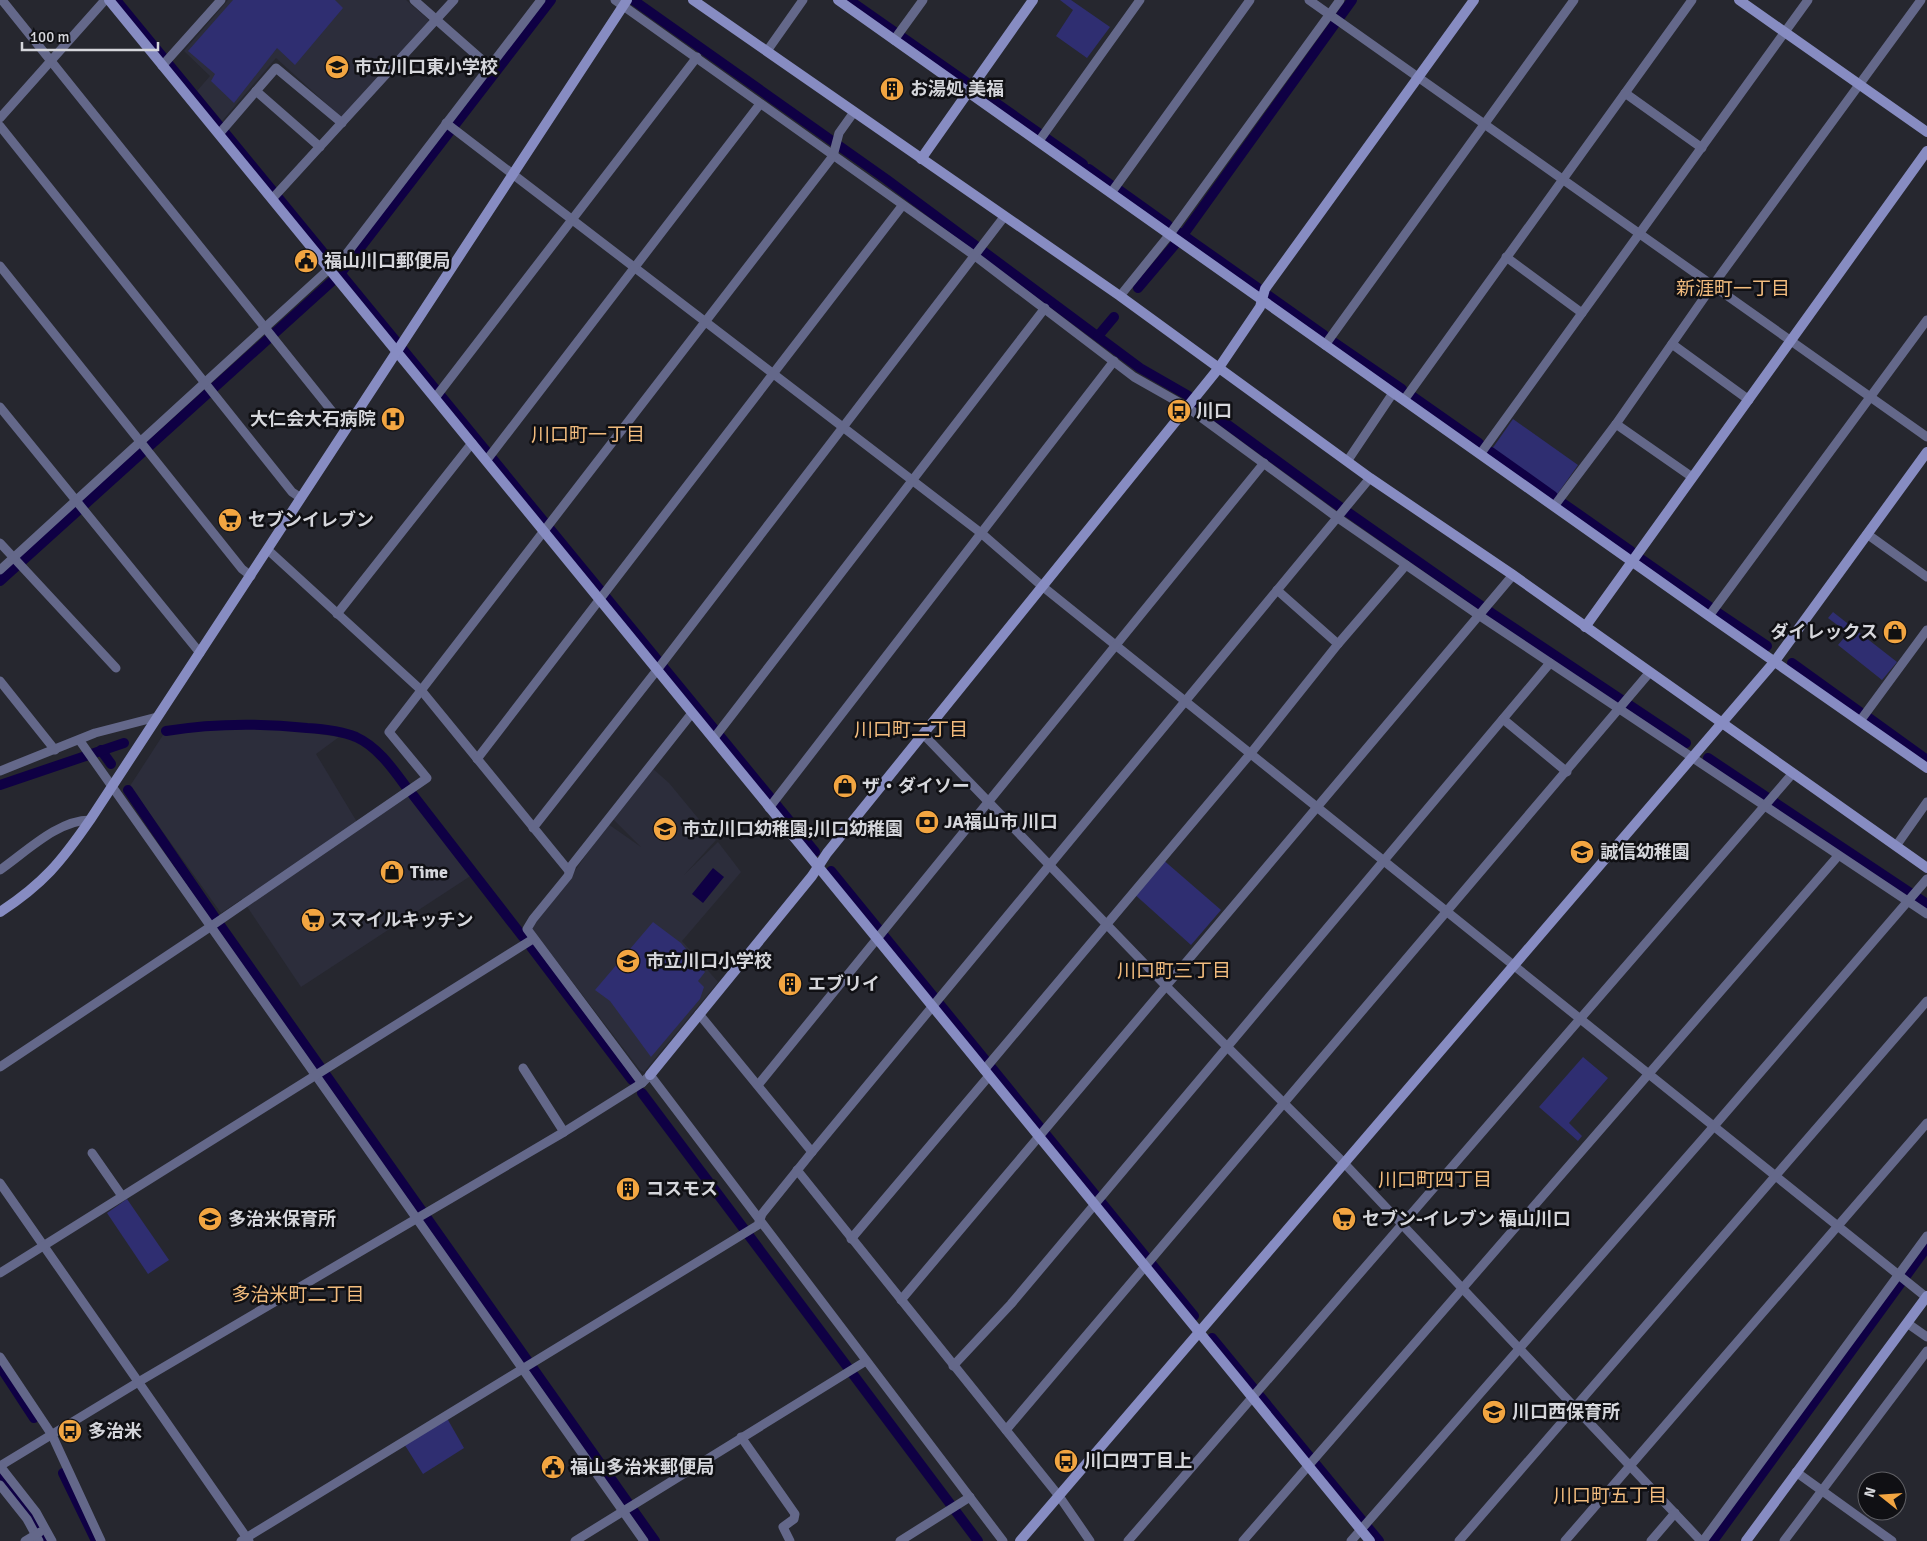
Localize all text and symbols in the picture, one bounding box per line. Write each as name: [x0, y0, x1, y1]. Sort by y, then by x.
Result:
scale bar: [22, 20, 159, 52]
text: 100 m: [30, 28, 70, 46]
school or university icon: 市立川口東小学校: [324, 54, 350, 80]
place label: 市立川口東小学校: [354, 56, 498, 78]
building icon: お湯処 美福: [879, 76, 905, 102]
place label: お湯処 美福: [910, 78, 1004, 100]
public building icon: 福山川口郵便局: [293, 248, 319, 274]
place label: 福山川口郵便局: [324, 250, 450, 272]
district label: 新涯町一丁目: [1676, 277, 1790, 301]
bus stop icon: 川口: [1166, 398, 1192, 424]
place label: 川口: [1196, 400, 1232, 422]
hospital icon: 大仁会大石病院: [380, 406, 406, 432]
place label: 大仁会大石病院: [250, 408, 376, 430]
district label: 川口町一丁目: [531, 423, 645, 447]
supermarket icon: セブンイレブン: [217, 507, 243, 533]
place label: セブンイレブン: [248, 509, 374, 531]
shop icon: ダイレックス: [1882, 619, 1908, 645]
place label: ダイレックス: [1771, 621, 1878, 643]
district label: 川口町二丁目: [854, 718, 968, 742]
shop icon: ザ・ダイソー: [832, 773, 858, 799]
place label: ザ・ダイソー: [862, 775, 970, 797]
bank icon: JA福山市 川口: [914, 809, 940, 835]
place label: JA福山市 川口: [944, 811, 1058, 833]
school or university icon: 市立川口幼稚園;川口幼稚園: [652, 816, 678, 842]
place label: 市立川口幼稚園;川口幼稚園: [682, 818, 903, 840]
school or university icon: 誠信幼稚園: [1569, 839, 1595, 865]
place label: 誠信幼稚園: [1600, 841, 1690, 863]
shop icon: Time: [379, 859, 405, 885]
place label: Time: [410, 861, 448, 883]
supermarket icon: スマイルキッチン: [300, 907, 326, 933]
place label: スマイルキッチン: [330, 909, 473, 931]
school or university icon: 市立川口小学校: [615, 948, 641, 974]
place label: 市立川口小学校: [646, 950, 772, 972]
district label: 川口町三丁目: [1117, 959, 1231, 983]
building icon: エブリイ: [777, 971, 803, 997]
place label: エブリイ: [808, 973, 880, 995]
district label: 川口町四丁目: [1378, 1168, 1492, 1192]
building icon: コスモス: [615, 1176, 641, 1202]
place label: コスモス: [646, 1178, 718, 1200]
school or university icon: 多治米保育所: [197, 1206, 223, 1232]
supermarket icon: セブン-イレブン 福山川口: [1331, 1206, 1357, 1232]
place label: 多治米保育所: [228, 1208, 336, 1230]
place label: セブン-イレブン 福山川口: [1362, 1208, 1571, 1230]
district label: 多治米町二丁目: [231, 1283, 365, 1307]
school or university icon: 川口西保育所: [1481, 1399, 1507, 1425]
place label: 川口西保育所: [1512, 1401, 1620, 1423]
bus stop icon: 多治米: [57, 1418, 83, 1444]
place label: 多治米: [88, 1420, 142, 1442]
bus stop icon: 川口四丁目上: [1053, 1448, 1079, 1474]
place label: 川口四丁目上: [1084, 1450, 1192, 1472]
public building icon: 福山多治米郵便局: [540, 1454, 566, 1480]
place label: 福山多治米郵便局: [570, 1456, 714, 1478]
north arrow: [1857, 1471, 1907, 1521]
district label: 川口町五丁目: [1553, 1484, 1667, 1508]
text: N: [1860, 1485, 1880, 1499]

